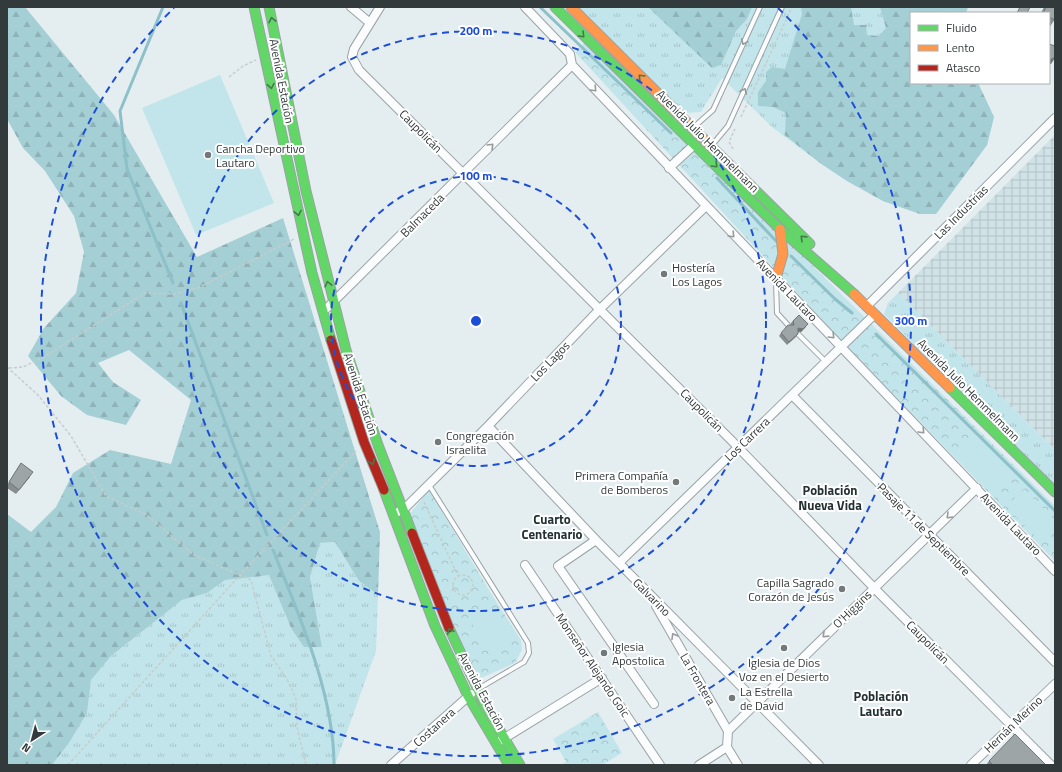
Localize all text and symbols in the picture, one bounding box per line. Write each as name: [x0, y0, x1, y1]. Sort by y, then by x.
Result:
legend: [910, 12, 1050, 84]
one-way arrow: [268, 17, 276, 24]
text: Fluido: [946, 18, 977, 37]
text: 200 m: [460, 21, 492, 40]
one-way arrow: [578, 30, 585, 38]
street label: Avenida Estación: [264, 37, 300, 125]
one-way arrow: [741, 38, 749, 46]
text: Lento: [946, 38, 975, 57]
text: Atasco: [946, 58, 980, 77]
one-way arrow: [638, 74, 646, 82]
one-way arrow: [266, 83, 274, 89]
one-way arrow: [589, 84, 596, 91]
street label: Avenida Julio Hemmelmann: [652, 85, 764, 197]
one-way arrow: [739, 88, 747, 95]
street label: Caupolicán: [395, 105, 447, 157]
place label: Cancha Deportivo Lautaro: [216, 139, 305, 172]
one-way arrow: [486, 143, 494, 151]
marker: Cancha Deportivo Lautaro: [203, 150, 213, 160]
one-way arrow: [710, 160, 718, 168]
text: 100 m: [460, 166, 492, 185]
street label: Las Industrias: [929, 180, 993, 244]
street label: Balmaceda: [396, 189, 448, 241]
one-way arrow: [293, 210, 301, 216]
one-way arrow: [728, 230, 735, 238]
one-way arrow: [800, 235, 808, 243]
street label: Avenida Lautaro: [752, 254, 822, 326]
place label: Hostería Los Lagos: [672, 258, 723, 291]
marker: Hostería Los Lagos: [659, 269, 669, 279]
one-way arrow: [325, 281, 333, 288]
text: 300 m: [895, 311, 927, 330]
centre of rings: [469, 314, 483, 328]
one-way arrow: [827, 331, 835, 339]
street label: Avenida Julio Hemmelmann: [913, 334, 1025, 446]
one-way arrow: [326, 335, 335, 342]
street label: Los Lagos: [526, 336, 575, 386]
street label: Avenida Estación: [339, 350, 383, 438]
street label: Caupolicán: [676, 384, 728, 436]
street label: Los Carrera: [720, 412, 774, 466]
place label: Congregación Israelita: [446, 426, 514, 459]
one-way arrow: [917, 426, 924, 433]
marker: Congregación Israelita: [433, 437, 443, 447]
one-way arrow: [367, 459, 375, 466]
place label: Primera Compañía de Bomberos: [575, 466, 668, 499]
marker: Primera Compañía de Bomberos: [671, 477, 681, 487]
street label: Pasaje 11 de Septiembre: [873, 478, 975, 580]
district label: Población Nueva Vida: [798, 480, 862, 515]
street label: Avenida Lautaro: [976, 488, 1046, 560]
district label: Cuarto Centenario: [521, 509, 583, 544]
one-way arrow: [946, 511, 953, 518]
place label: Capilla Sagrado Corazón de Jesús: [748, 573, 834, 606]
street label: Galvarino: [629, 574, 675, 620]
marker: Capilla Sagrado Corazón de Jesús: [837, 584, 847, 594]
street label: O'Higgins: [828, 585, 876, 633]
street label: Monseñor Alejando Goic: [551, 609, 635, 721]
street label: Caupolicán: [902, 616, 954, 668]
one-way arrow: [447, 628, 455, 636]
one-way arrow: [822, 631, 830, 638]
one-way arrow: [671, 633, 678, 640]
place label: Iglesia Apostolica: [612, 637, 665, 670]
marker: Iglesia de Dios Voz en el Desierto: [779, 643, 789, 653]
marker: Iglesia Apostolica: [599, 648, 609, 658]
street label: Avenida Estación: [453, 649, 511, 733]
street label: La Frontera: [675, 649, 721, 709]
place label: Iglesia de Dios Voz en el Desierto: [739, 653, 829, 686]
place label: La Estrella de David: [740, 682, 792, 715]
district label: Población Lautaro: [853, 686, 909, 721]
street label: Hernán Merino: [979, 691, 1047, 757]
marker: La Estrella de David: [727, 693, 737, 703]
street label: Costanera: [409, 703, 459, 751]
north arrow: [12, 720, 52, 760]
text: N: [18, 739, 34, 757]

